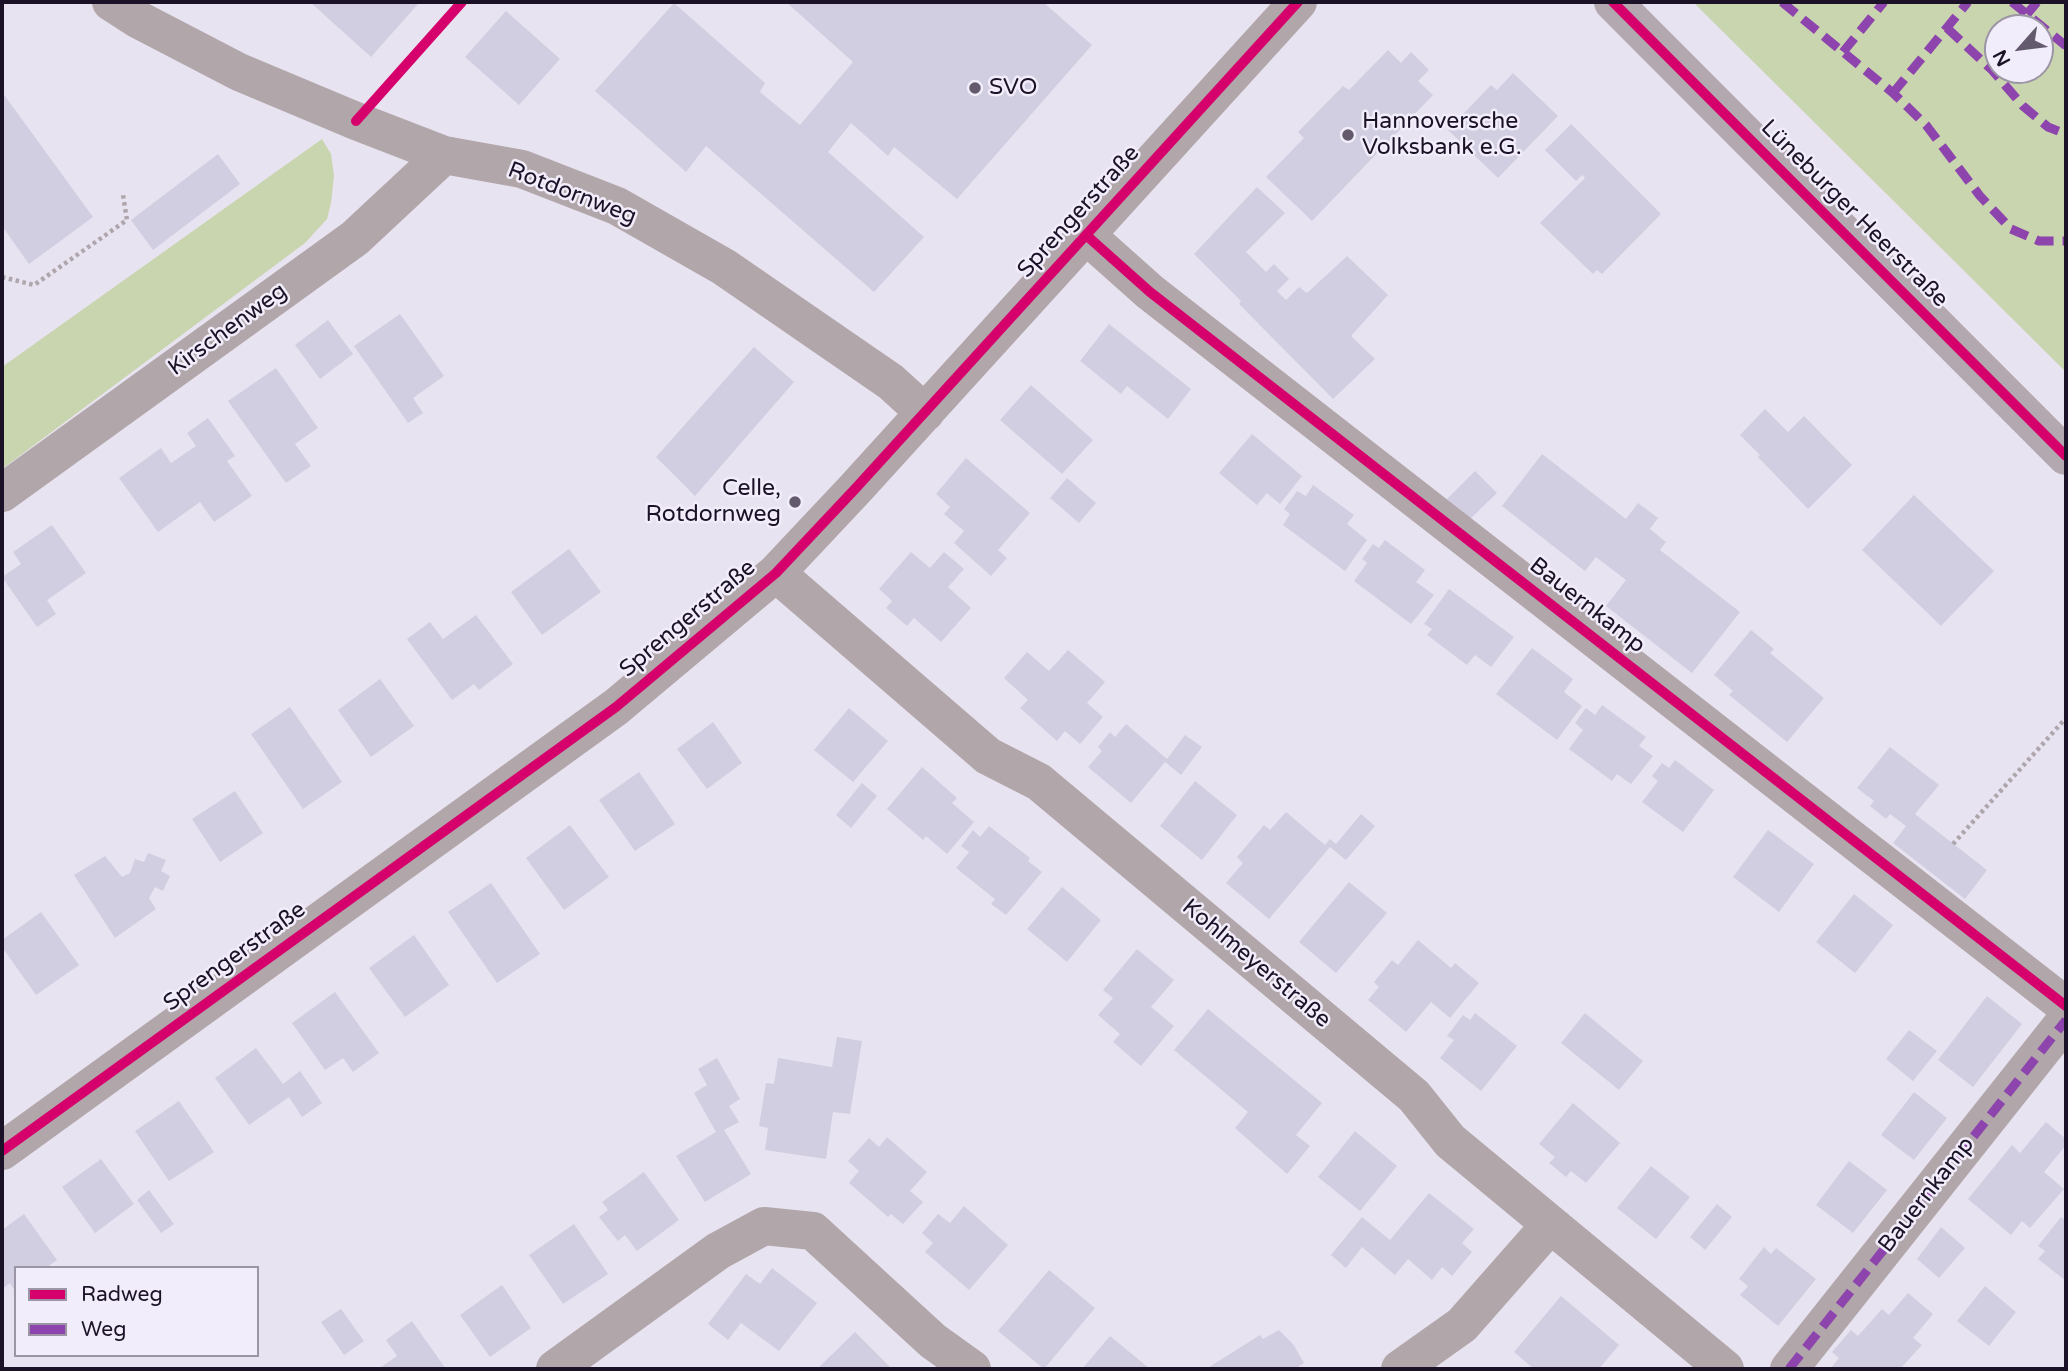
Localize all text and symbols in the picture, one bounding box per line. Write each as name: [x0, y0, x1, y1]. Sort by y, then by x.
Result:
north arrow: [1984, 14, 2054, 84]
text: N: [1989, 46, 2016, 70]
place label: SVO: [989, 74, 1037, 102]
marker: SVO: [967, 80, 983, 96]
place label: Hannoversche Volksbank e.G.: [1362, 108, 1522, 162]
street label: Lüneburger Heerstraße: [1754, 114, 1954, 314]
marker: Hannoversche Volksbank e.G.: [1340, 127, 1356, 143]
street label: Sprengerstraße: [1012, 140, 1146, 284]
street label: Rotdornweg: [504, 157, 640, 231]
street label: Kirschenweg: [163, 278, 293, 382]
place label: Celle, Rotdornweg: [645, 475, 781, 529]
marker: Celle, Rotdornweg: [787, 494, 803, 510]
street label: Bauernkamp: [1524, 552, 1650, 660]
street label: Sprengerstraße: [614, 554, 762, 684]
street label: Kohlmeyerstraße: [1176, 894, 1336, 1034]
street label: Sprengerstraße: [159, 896, 311, 1018]
street label: Bauernkamp: [1873, 1132, 1981, 1258]
legend: [14, 1266, 259, 1357]
text: Radweg: [81, 1282, 163, 1307]
text: Weg: [81, 1317, 126, 1342]

